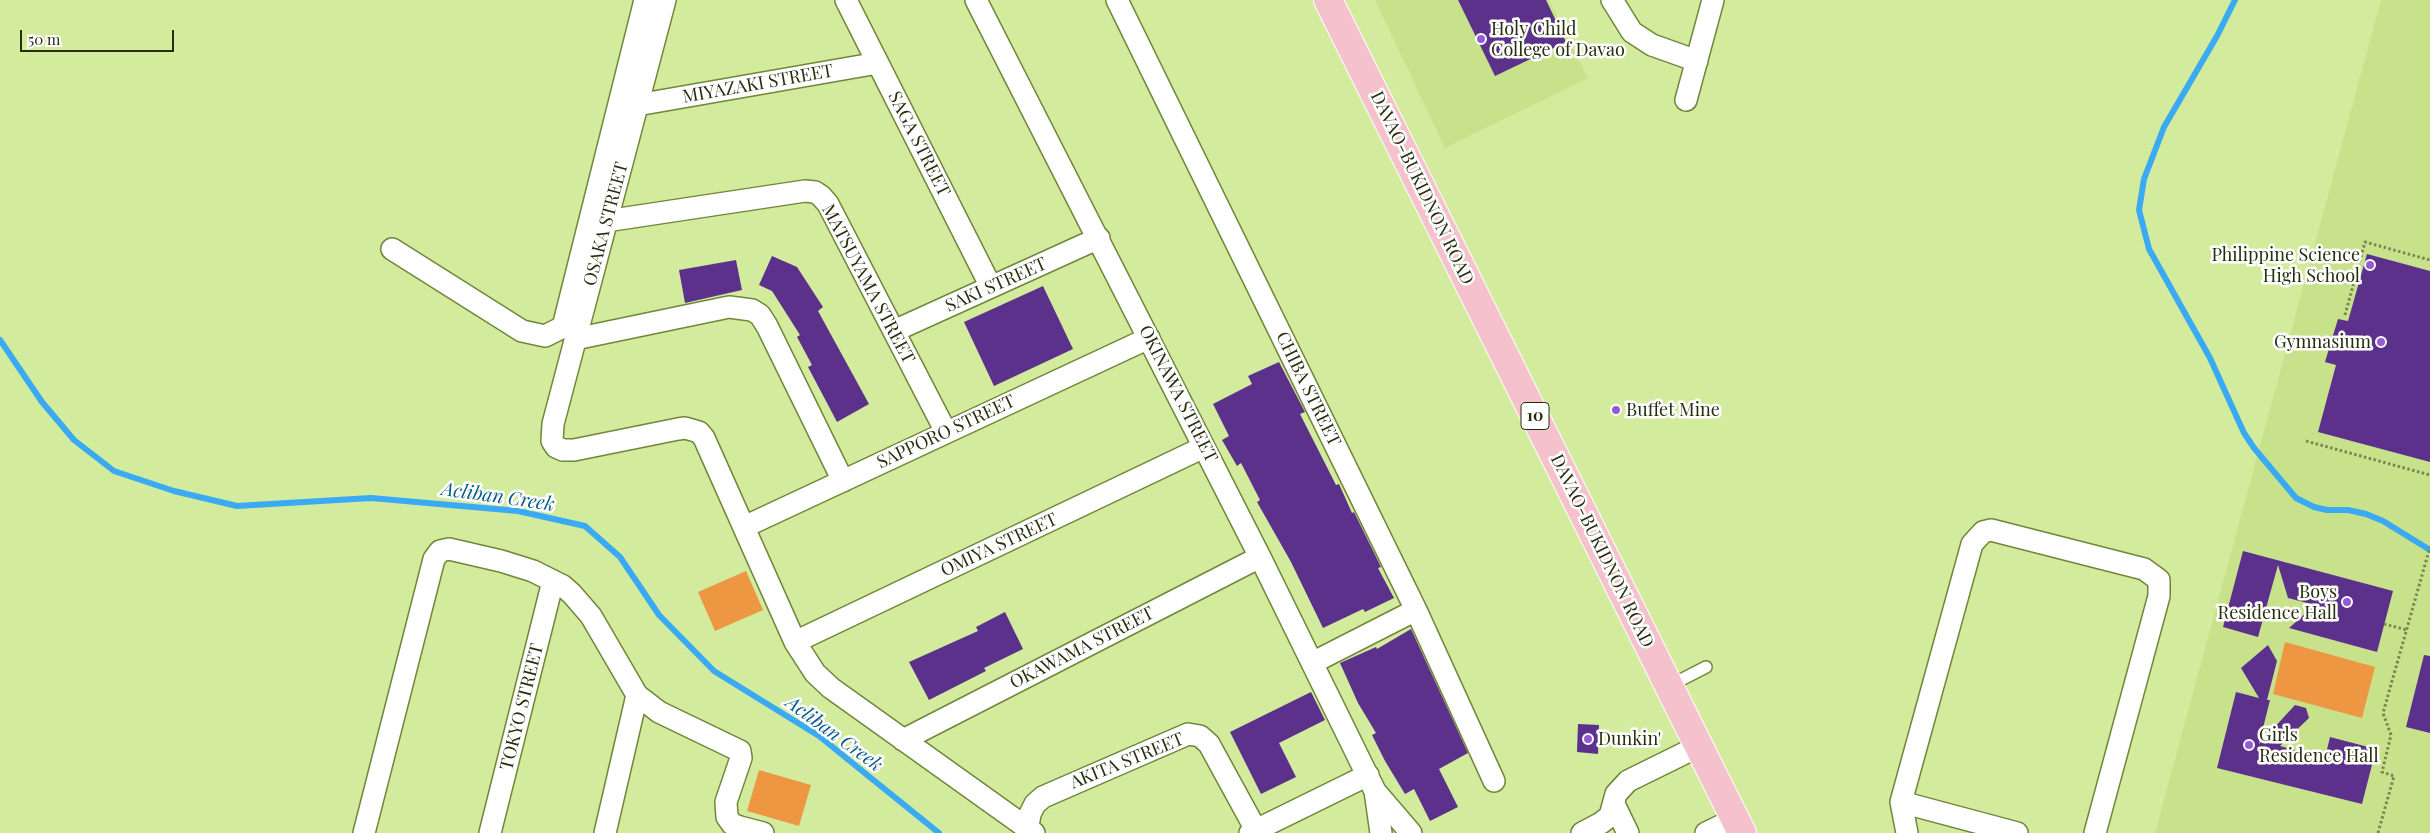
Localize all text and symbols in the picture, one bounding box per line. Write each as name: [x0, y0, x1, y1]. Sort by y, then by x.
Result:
place label: Holy Child College of Davao: [1491, 18, 1625, 60]
scale bar: [22, 20, 176, 52]
text: 50 m: [28, 29, 60, 49]
marker: Holy Child College of Davao: [1475, 33, 1487, 45]
street label: MIYAZAKI STREET: [681, 60, 835, 108]
street label: SAGA STREET: [883, 88, 955, 200]
street label: DAVAO-BUKIDNON ROAD: [1366, 88, 1478, 288]
street label: OSAKA STREET: [579, 160, 633, 288]
street label: MATSUYAMA STREET: [817, 201, 919, 367]
place label: Philippine Science High School: [2211, 244, 2360, 286]
street label: SAKI STREET: [942, 253, 1050, 317]
marker: Philippine Science High School: [2364, 259, 2376, 271]
street label: OKINAWA STREET: [1134, 322, 1222, 466]
street label: CHIBA STREET: [1271, 328, 1345, 450]
place label: Gymnasium: [2274, 331, 2371, 353]
marker: Gymnasium: [2375, 336, 2387, 348]
street label: SAPPORO STREET: [873, 391, 1019, 473]
place label: Buffet Mine: [1626, 399, 1720, 421]
road number: 10: [1521, 402, 1549, 430]
marker: Buffet Mine: [1610, 404, 1622, 416]
street label: DAVAO-BUKIDNON ROAD: [1546, 451, 1658, 651]
water label: Acliban Creek: [440, 478, 556, 516]
street label: OMIYA STREET: [937, 509, 1061, 581]
place label: Boys Residence Hall: [2217, 581, 2337, 624]
marker: Boys Residence Hall: [2341, 596, 2353, 608]
street label: OKAWAMA STREET: [1006, 602, 1158, 694]
street label: TOKYO STREET: [496, 641, 548, 773]
water label: Acliban Creek: [781, 691, 887, 777]
place label: Girls Residence Hall: [2259, 724, 2379, 766]
street label: AKITA STREET: [1067, 728, 1187, 794]
place label: Dunkin': [1598, 728, 1661, 750]
marker: Dunkin': [1582, 733, 1594, 745]
marker: Girls Residence Hall: [2243, 739, 2255, 751]

